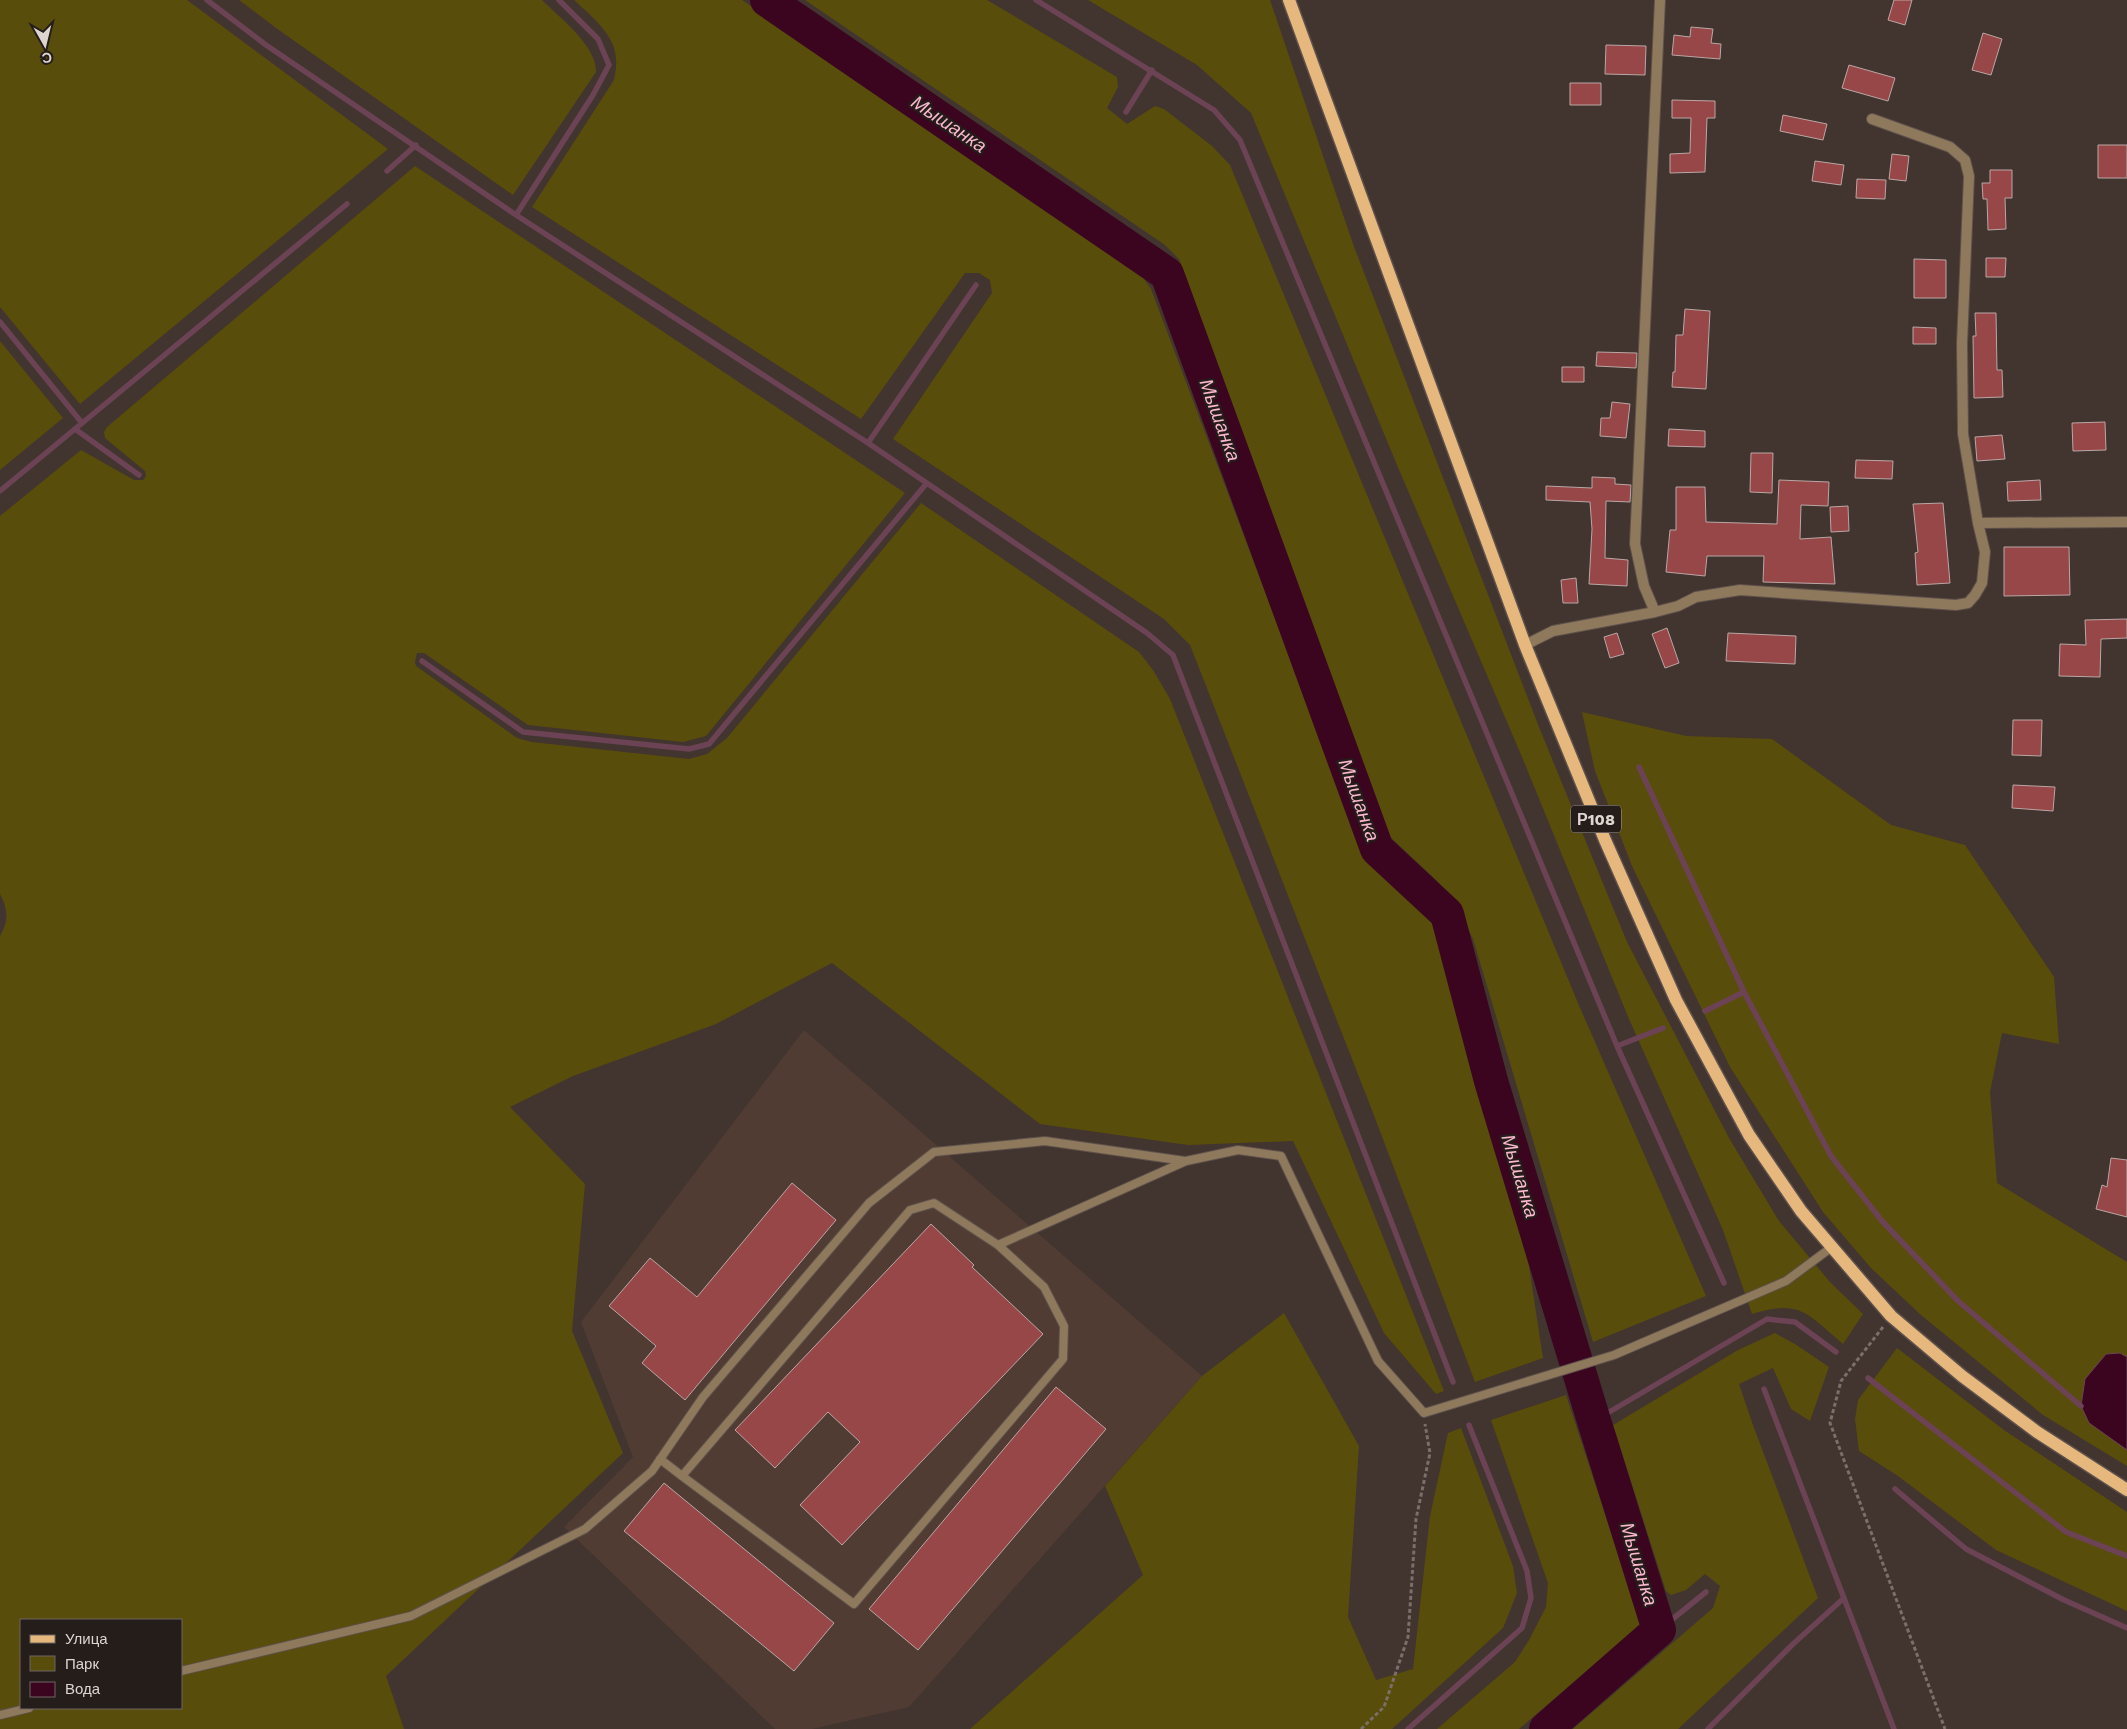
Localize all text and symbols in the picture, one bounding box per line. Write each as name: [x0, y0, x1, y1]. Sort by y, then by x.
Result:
north arrow: [20, 20, 70, 70]
text: С: [41, 49, 53, 67]
water label: Мышанка: [907, 90, 991, 158]
water label: Мышанка: [1194, 376, 1246, 464]
water label: Мышанка: [1333, 756, 1385, 844]
road number: Р108: [1571, 806, 1621, 832]
water label: Мышанка: [1496, 1131, 1544, 1221]
water label: Мышанка: [1615, 1519, 1663, 1609]
legend: [20, 1619, 182, 1709]
text: Улица: [65, 1630, 108, 1648]
text: Парк: [65, 1655, 99, 1673]
text: Вода: [65, 1680, 101, 1698]

